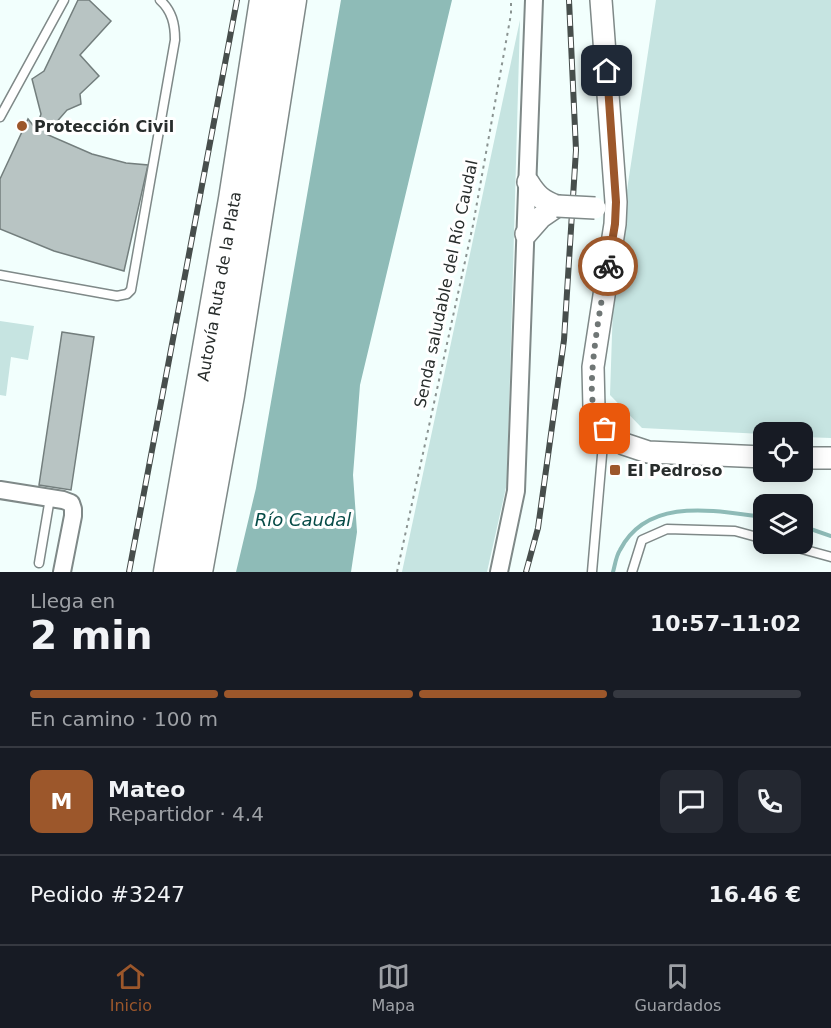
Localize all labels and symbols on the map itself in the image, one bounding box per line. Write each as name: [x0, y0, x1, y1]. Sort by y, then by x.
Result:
pin: [581, 45, 632, 96]
place label: Protección Civil: [34, 117, 174, 136]
marker: Protección Civil: [15, 119, 29, 133]
street label: Senda saludable del Río Caudal: [410, 158, 482, 410]
street label: Autovía Ruta de la Plata: [193, 190, 245, 383]
courier: [578, 236, 638, 296]
pin: [579, 403, 630, 454]
place label: El Pedroso: [627, 461, 722, 480]
marker: El Pedroso: [608, 463, 622, 477]
water label: Río Caudal: [255, 509, 351, 530]

